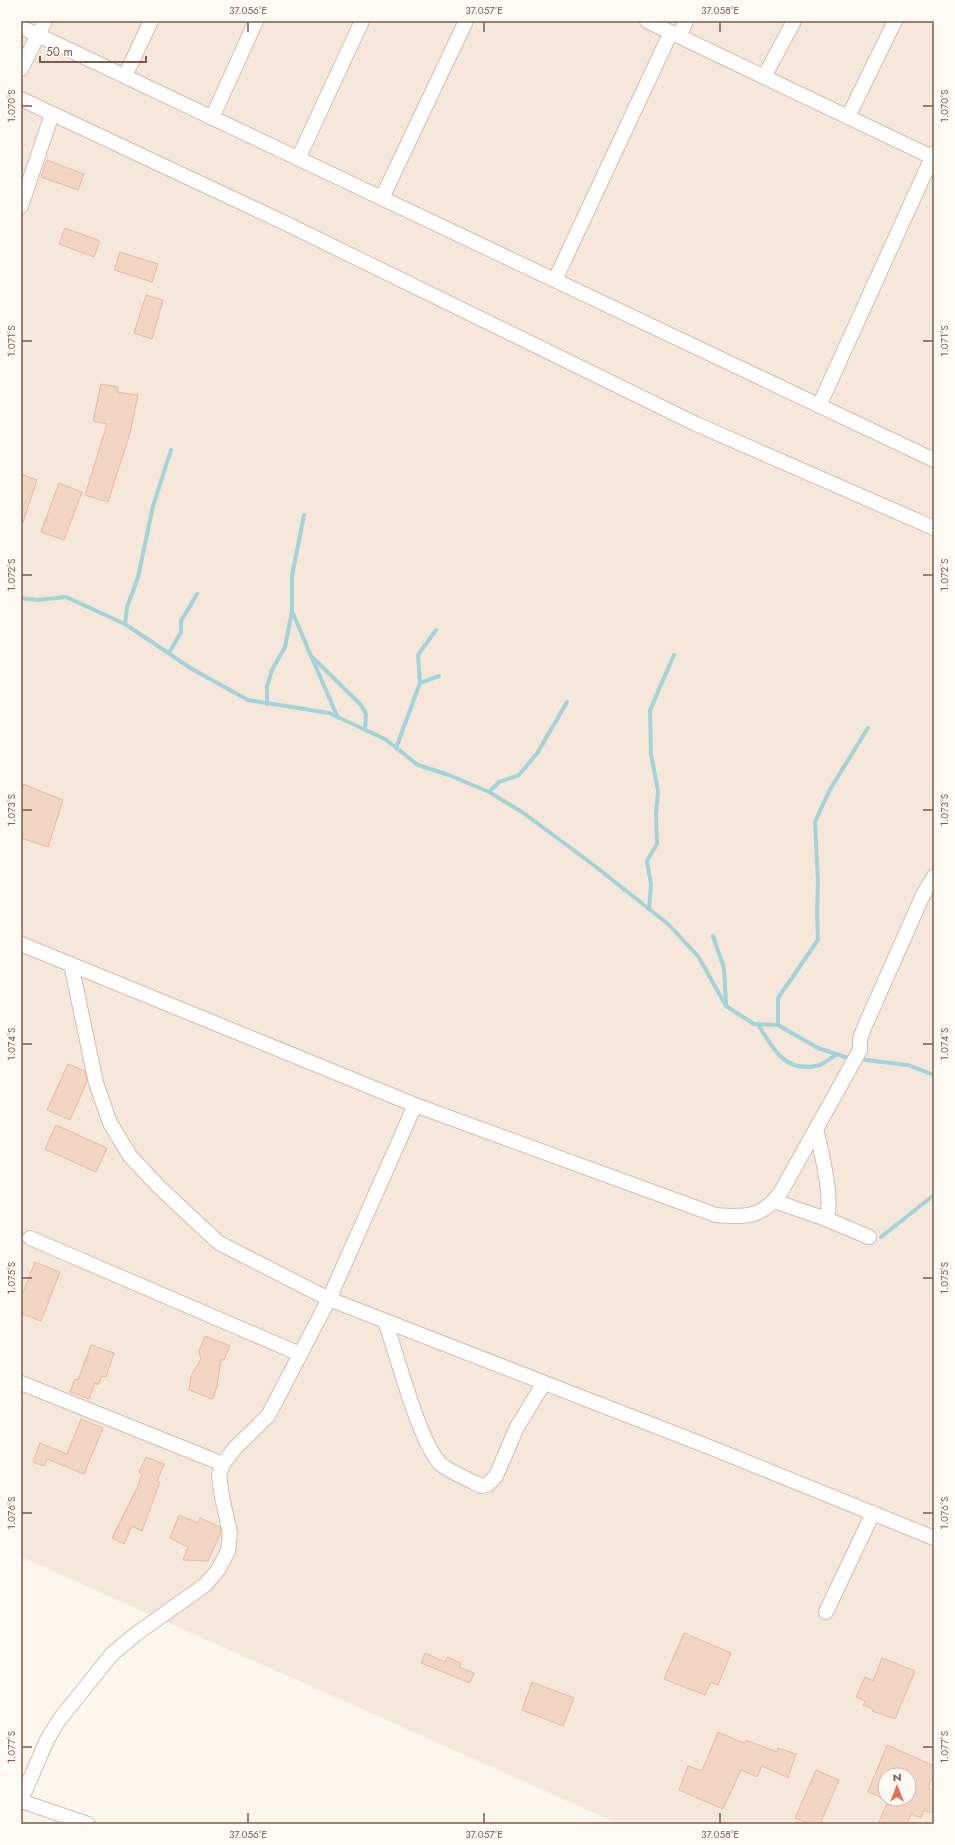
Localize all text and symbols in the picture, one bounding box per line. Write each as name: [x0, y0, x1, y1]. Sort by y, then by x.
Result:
text: 37.056°E: [229, 3, 267, 18]
text: 37.057°E: [465, 3, 503, 18]
text: 37.058°E: [701, 3, 739, 18]
scale bar: [40, 38, 146, 64]
text: 50 m: [46, 43, 73, 61]
text: 1.070°S: [4, 89, 19, 123]
text: 1.070°S: [937, 89, 952, 123]
text: 1.071°S: [4, 325, 19, 357]
text: 1.071°S: [937, 325, 952, 357]
text: 1.072°S: [4, 558, 19, 591]
text: 1.072°S: [937, 558, 952, 591]
text: 1.073°S: [4, 793, 19, 826]
text: 1.073°S: [937, 793, 952, 826]
text: 1.074°S: [4, 1027, 19, 1060]
text: 1.074°S: [937, 1027, 952, 1060]
text: 1.075°S: [4, 1261, 19, 1294]
text: 1.075°S: [937, 1261, 952, 1294]
text: 1.076°S: [4, 1496, 19, 1529]
text: 1.076°S: [937, 1496, 952, 1529]
text: 1.077°S: [4, 1730, 19, 1763]
text: 1.077°S: [937, 1730, 952, 1763]
north arrow: [877, 1767, 917, 1807]
text: N: [893, 1769, 901, 1785]
text: 37.056°E: [229, 1827, 267, 1842]
text: 37.057°E: [465, 1827, 503, 1842]
text: 37.058°E: [701, 1827, 739, 1842]

